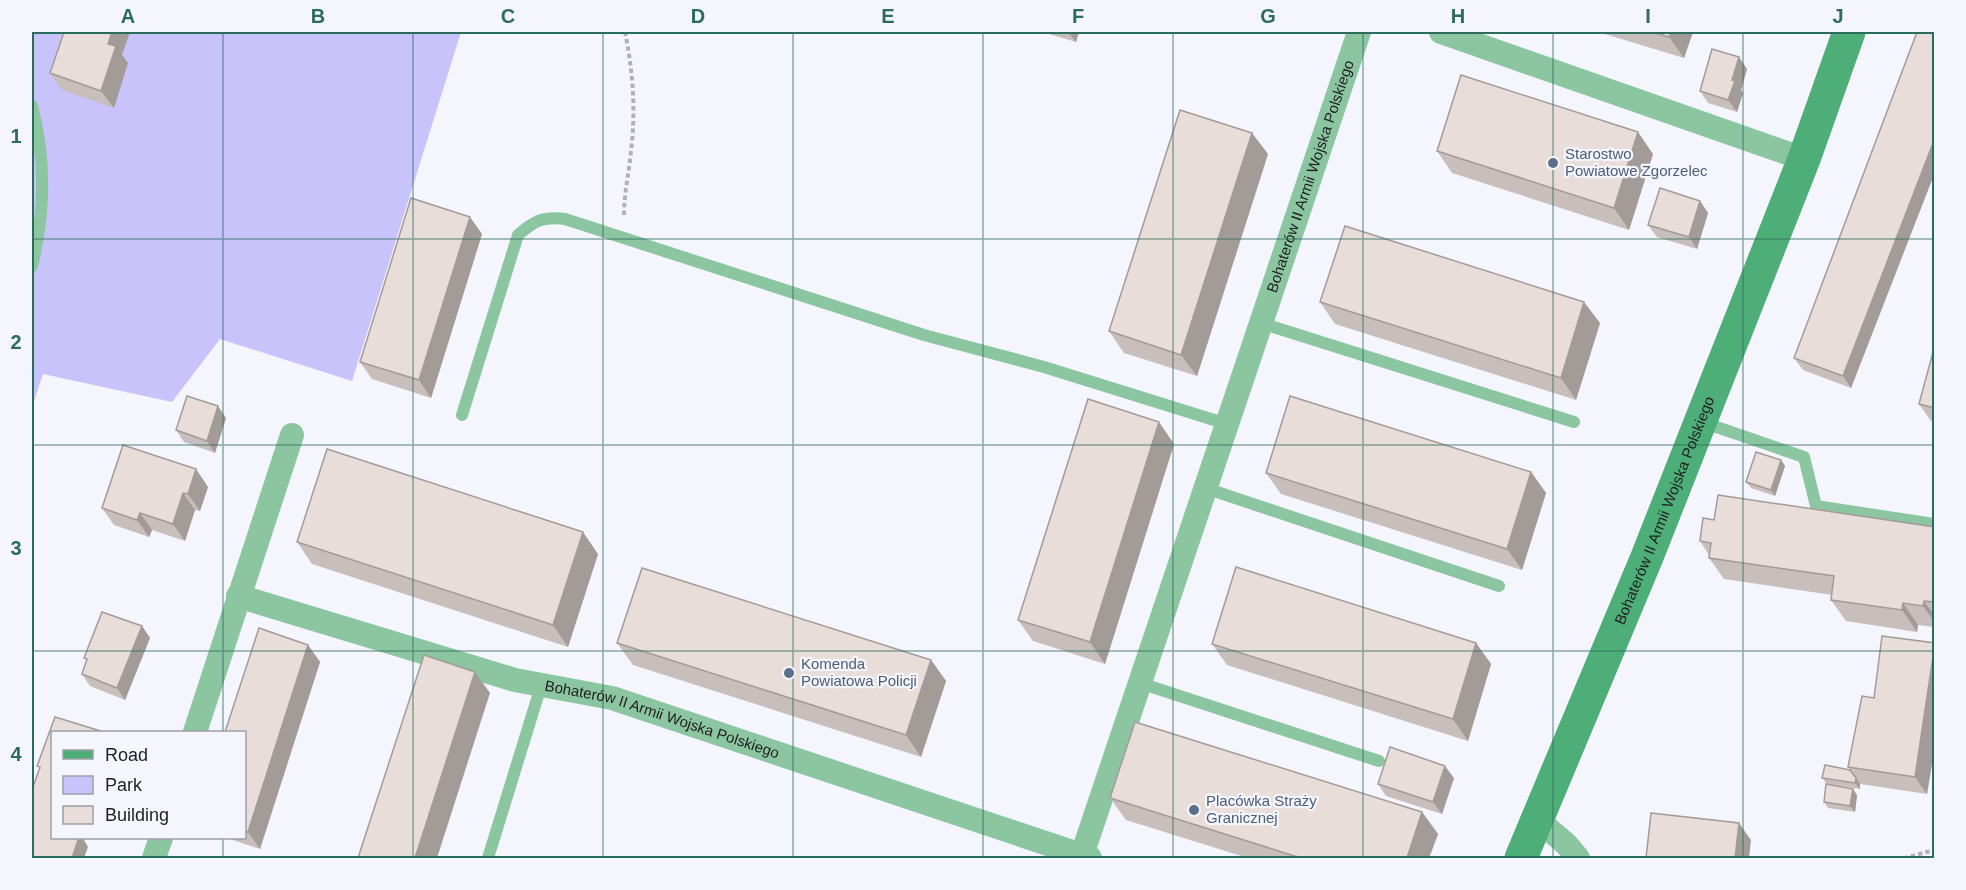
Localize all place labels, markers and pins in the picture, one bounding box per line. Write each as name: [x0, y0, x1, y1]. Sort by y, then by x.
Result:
place label: Starostwo Powiatowe Zgorzelec: [1565, 145, 1708, 179]
marker: Starostwo Powiatowe Zgorzelec: [1546, 156, 1560, 170]
place label: Komenda Powiatowa Policji: [801, 655, 917, 689]
marker: Komenda Powiatowa Policji: [782, 666, 796, 680]
place label: Placówka Straży Granicznej: [1206, 792, 1317, 826]
marker: Placówka Straży Granicznej: [1187, 803, 1201, 817]

